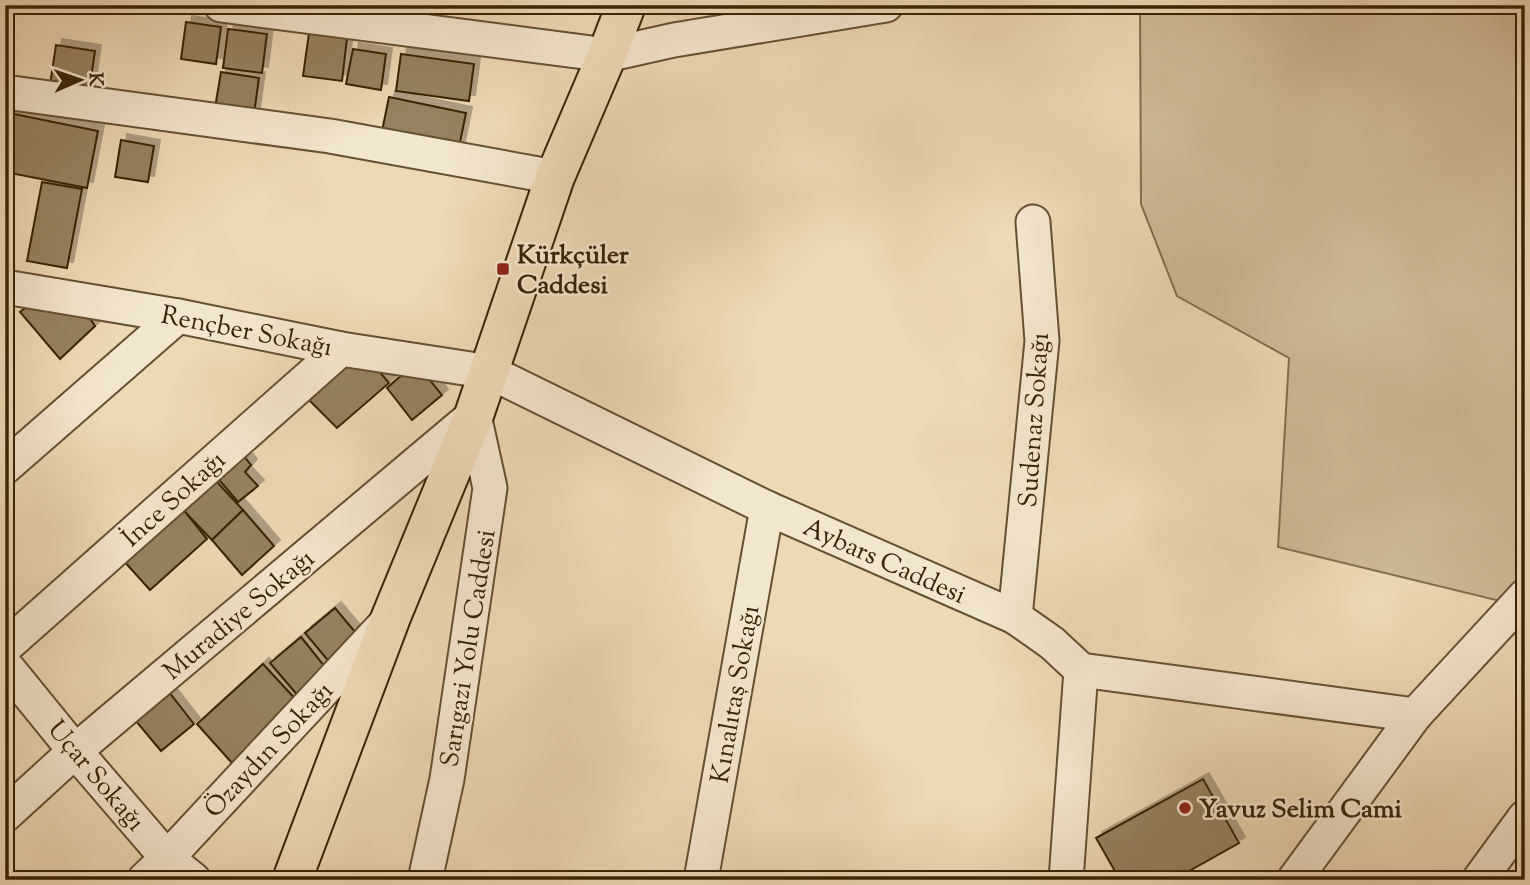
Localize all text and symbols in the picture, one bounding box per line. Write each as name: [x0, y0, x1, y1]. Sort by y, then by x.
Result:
north arrow: [46, 46, 116, 116]
text: K: [81, 72, 108, 87]
place label: Kürkçüler Caddesi: [517, 238, 629, 305]
marker: Kürkçüler Caddesi: [495, 261, 511, 277]
street label: Rençber Sokağı: [158, 298, 335, 367]
street label: Sudenaz Sokağı: [1011, 331, 1060, 509]
street label: İnce Sokağı: [115, 443, 235, 557]
street label: Aybars Caddesi: [797, 510, 971, 615]
street label: Sarıgazi Yolu Caddesi: [432, 527, 507, 770]
street label: Muradiye Sokağı: [156, 542, 323, 690]
street label: Kınalıtaş Sokağı: [703, 603, 770, 786]
street label: Özaydın Sokağı: [197, 674, 343, 827]
street label: Uçar Sokağı: [38, 713, 153, 840]
place label: Yavuz Selim Cami: [1199, 792, 1403, 829]
marker: Yavuz Selim Cami: [1177, 800, 1193, 816]

